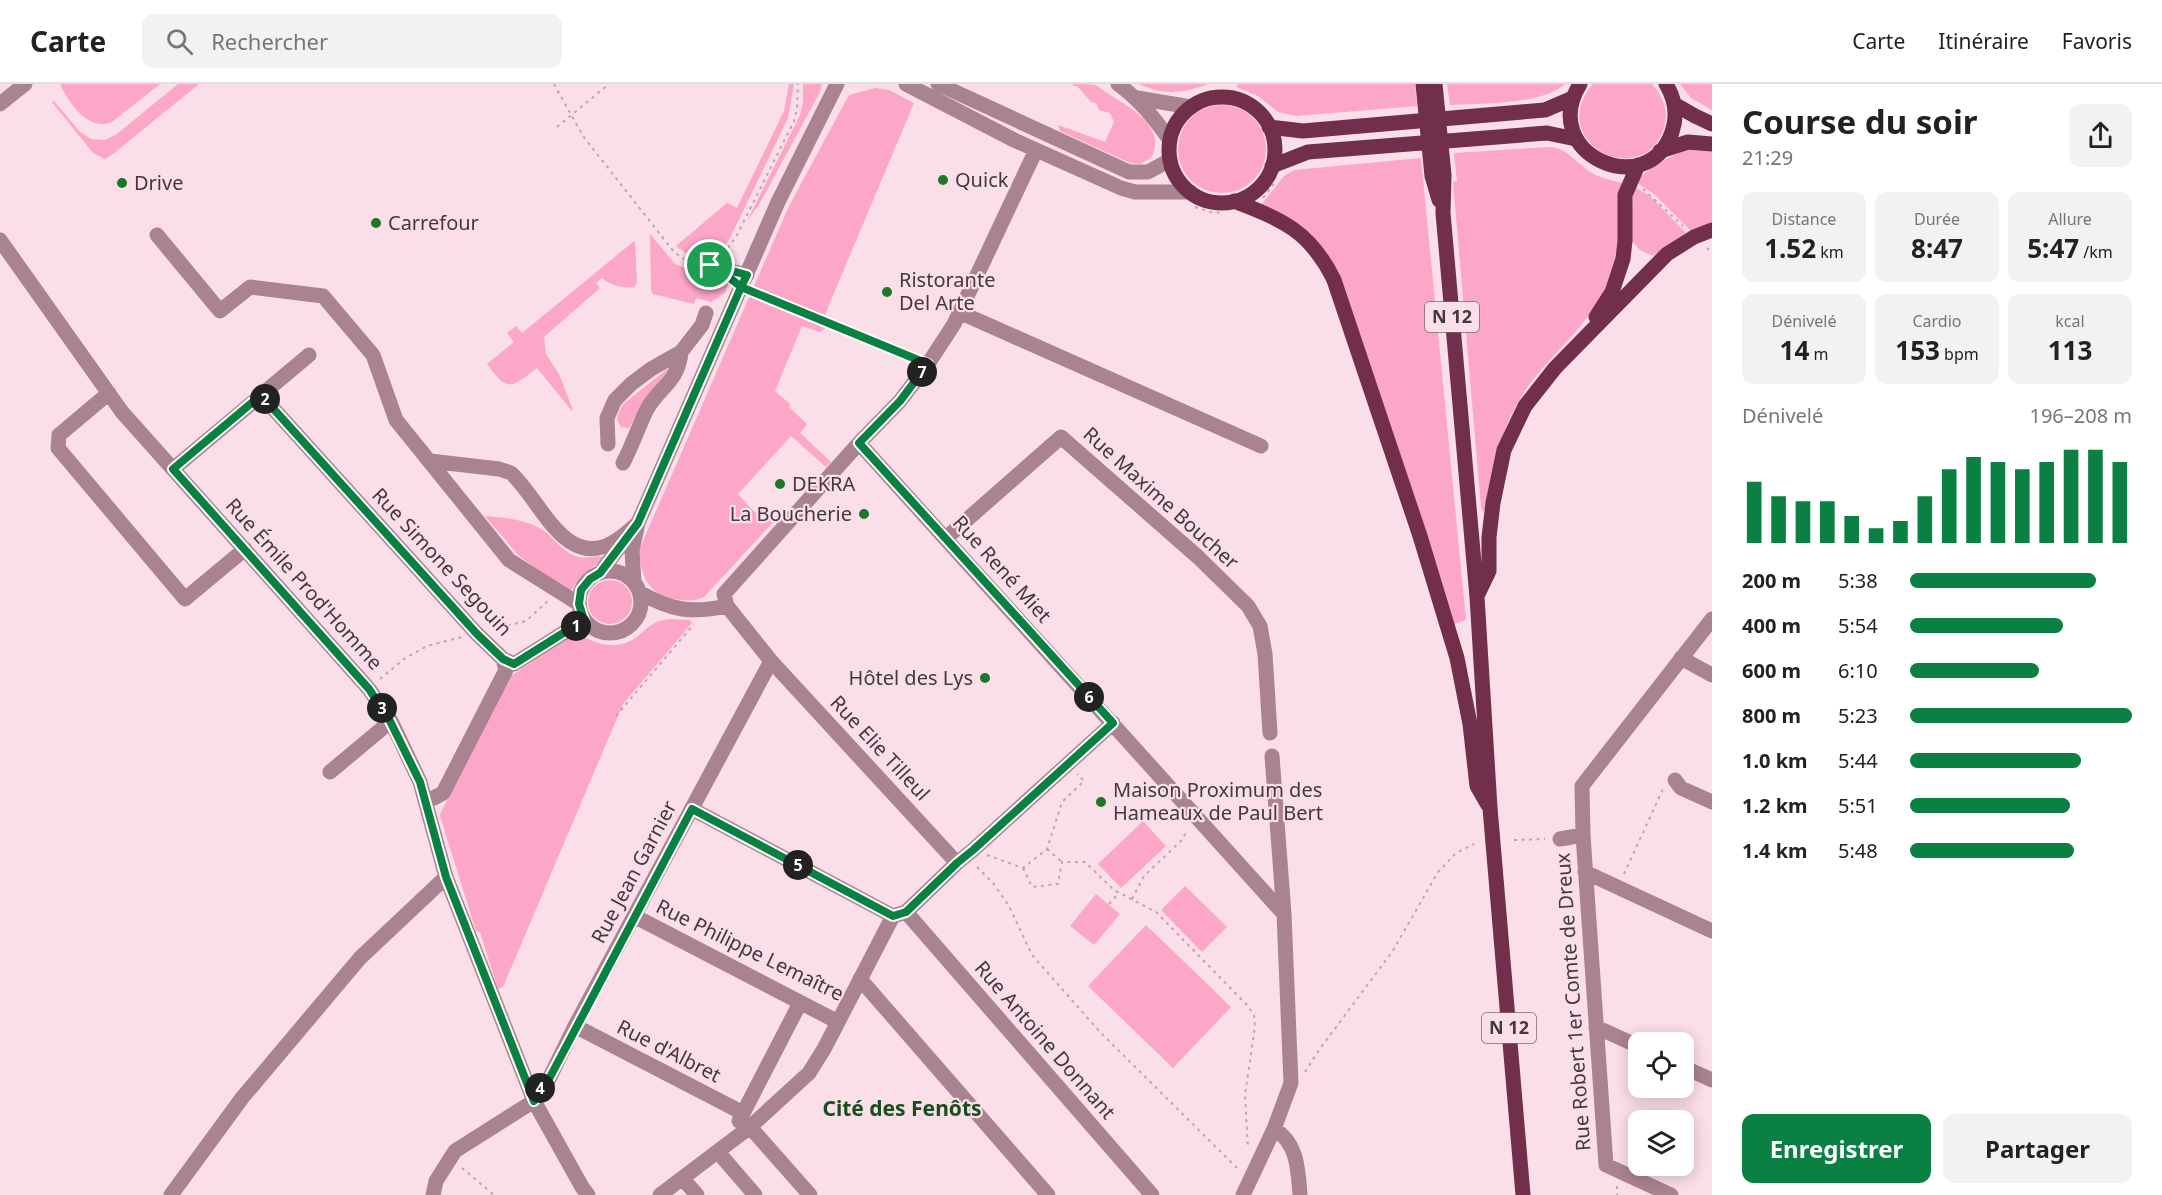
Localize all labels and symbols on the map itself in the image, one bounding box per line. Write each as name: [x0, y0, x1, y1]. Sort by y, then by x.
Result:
place label: Quick: [955, 166, 1009, 193]
place label: Drive: [134, 169, 183, 196]
marker: Quick: [936, 173, 950, 187]
marker: Drive: [115, 176, 129, 190]
place label: Carrefour: [388, 209, 479, 236]
marker: Carrefour: [369, 216, 383, 230]
pin: [684, 239, 735, 290]
place label: Ristorante Del Arte: [899, 266, 995, 316]
marker: Ristorante Del Arte: [880, 285, 894, 299]
road number: N 12: [1425, 302, 1479, 332]
pin: 7: [907, 357, 937, 387]
pin: 2: [250, 384, 280, 414]
street label: Rue Maxime Boucher: [1078, 421, 1245, 575]
place label: DEKRA: [792, 470, 856, 497]
marker: DEKRA: [773, 477, 787, 491]
street label: Rue Simone Segouin: [366, 482, 518, 642]
street label: Rue Émile Prod'Homme: [220, 492, 389, 675]
place label: La Boucherie: [730, 500, 852, 527]
marker: La Boucherie: [857, 507, 871, 521]
street label: Rue René Miet: [947, 509, 1058, 628]
pin: 1: [561, 611, 591, 641]
place label: Hôtel des Lys: [849, 664, 973, 691]
marker: Hôtel des Lys: [978, 671, 992, 685]
pin: 6: [1074, 682, 1104, 712]
street label: Rue Elie Tilleul: [825, 689, 936, 806]
pin: 3: [367, 693, 397, 723]
place label: Maison Proximum des Hameaux de Paul Bert: [1113, 776, 1323, 826]
marker: Maison Proximum des Hameaux de Paul Bert: [1094, 795, 1108, 809]
street label: Rue Jean Garnier: [585, 796, 683, 948]
pin: 5: [783, 850, 813, 880]
street label: Rue Robert 1er Comte de Dreux: [1549, 852, 1596, 1152]
street label: Rue Philippe Lemaître: [652, 892, 848, 1007]
street label: Rue Antoine Donnant: [969, 955, 1122, 1125]
street label: Rue d'Albret: [613, 1013, 726, 1088]
road number: N 12: [1482, 1013, 1536, 1043]
pin: 4: [525, 1073, 555, 1103]
district label: Cité des Fenôts: [822, 1094, 982, 1122]

